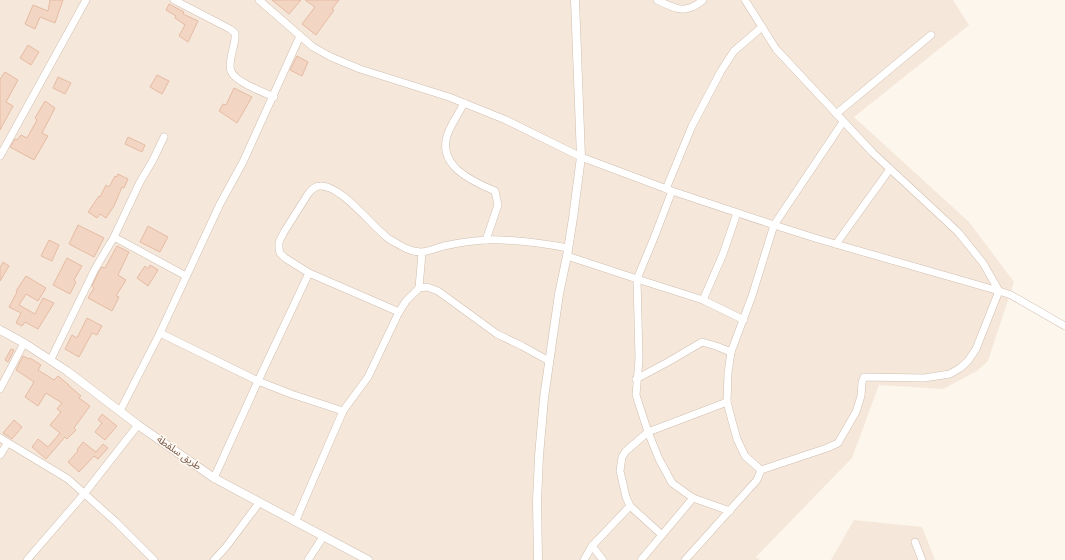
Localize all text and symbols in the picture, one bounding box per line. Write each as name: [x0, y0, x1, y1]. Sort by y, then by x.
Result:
street label: طريق سلقطة: [154, 433, 204, 473]

